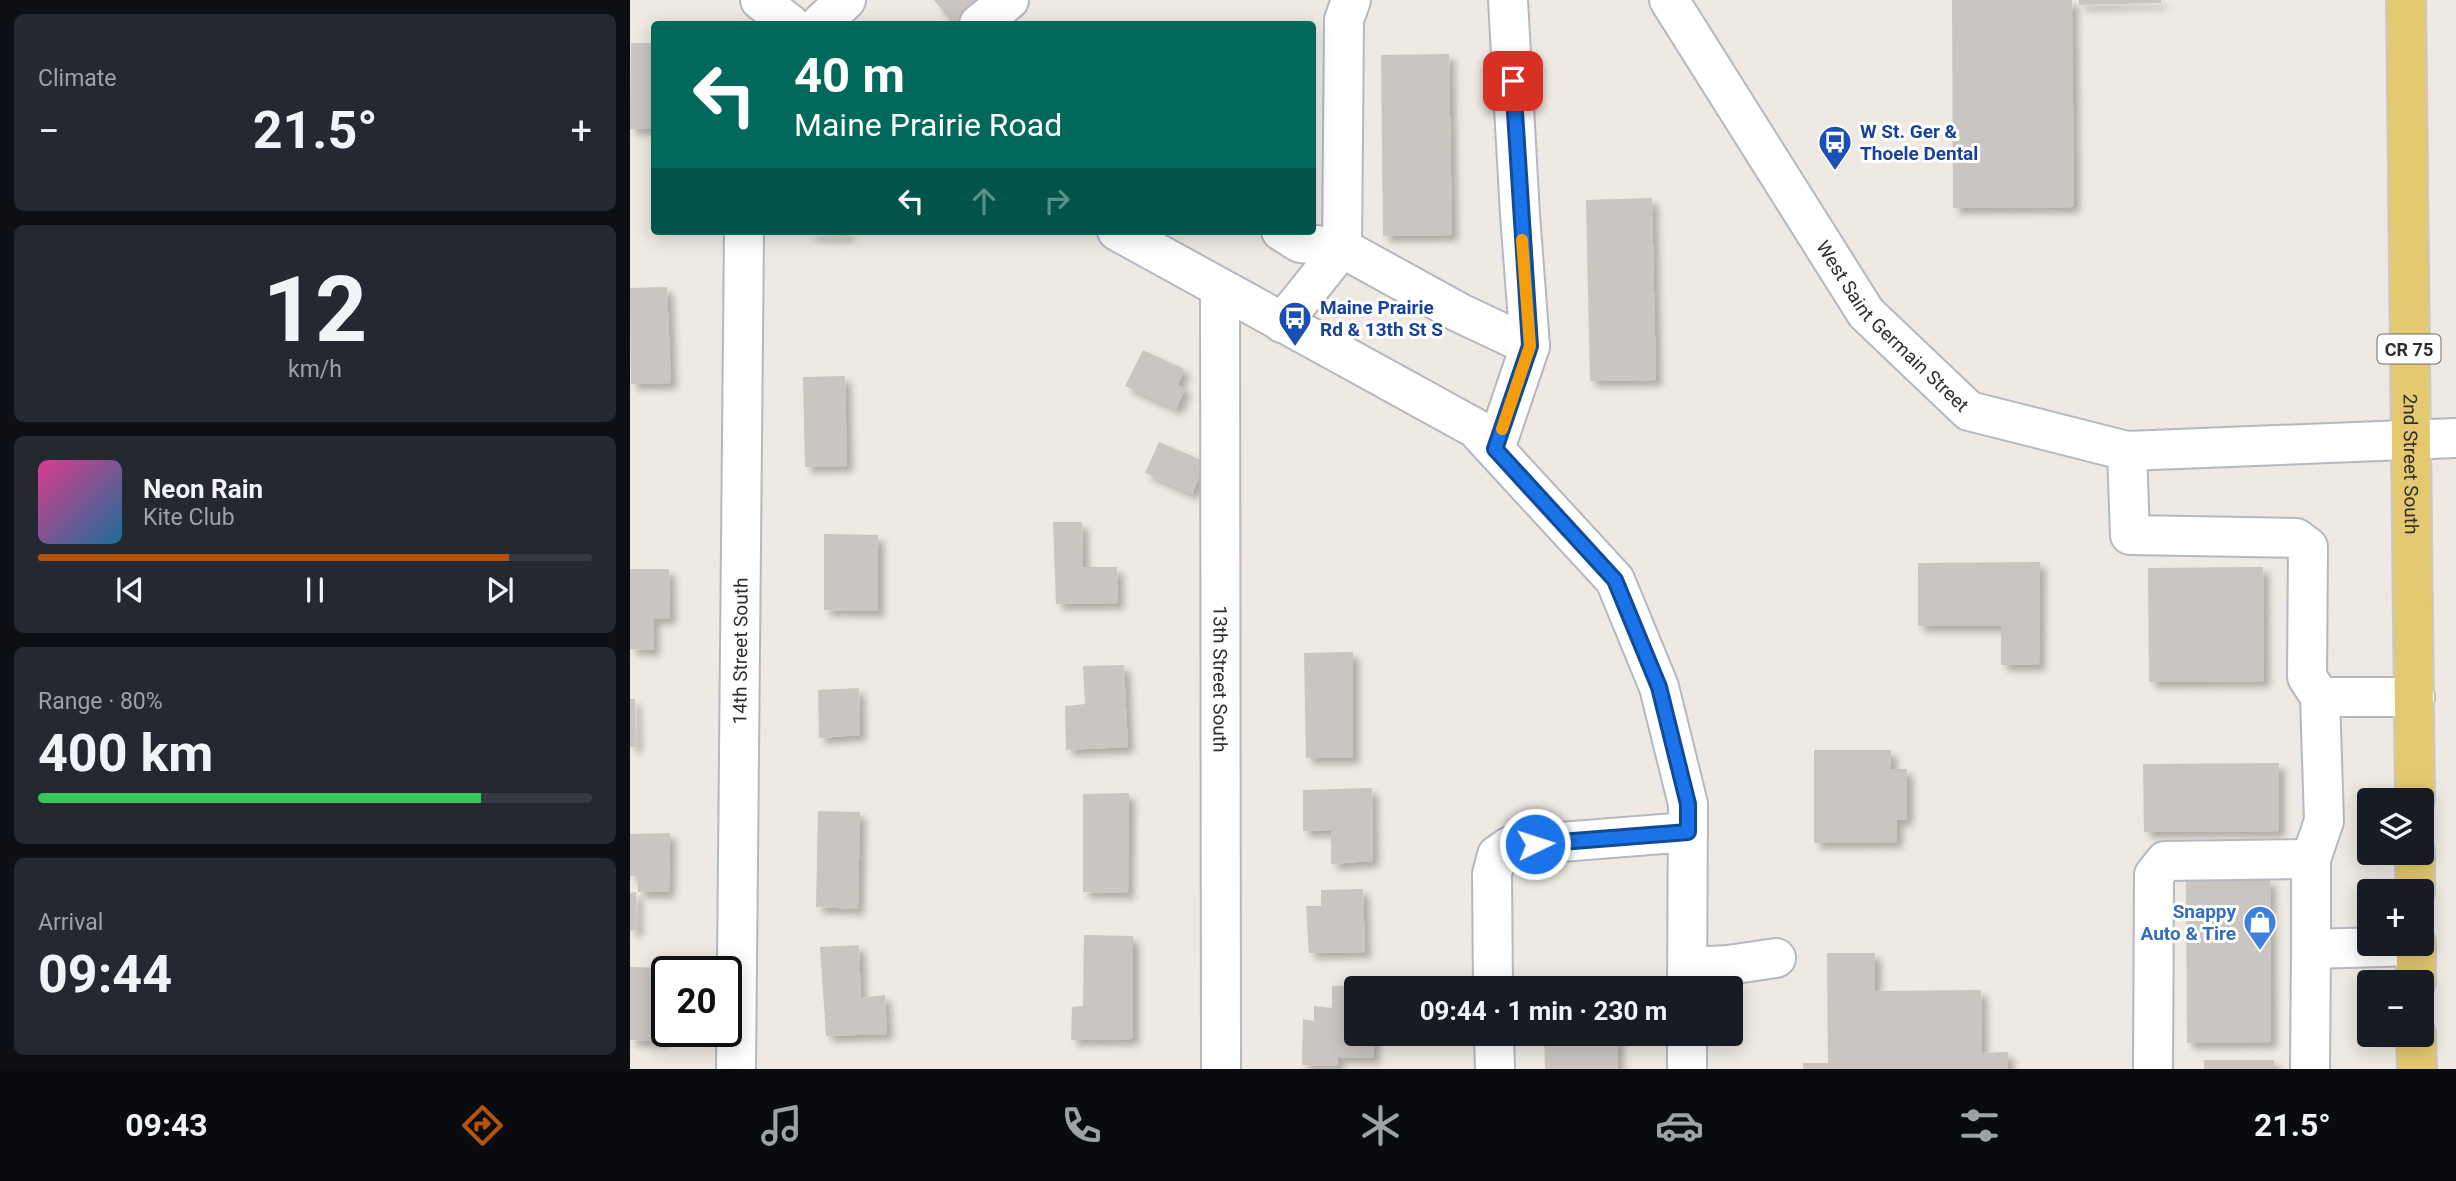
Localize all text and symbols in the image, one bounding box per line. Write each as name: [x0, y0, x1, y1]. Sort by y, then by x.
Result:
text: 40 m: [794, 47, 905, 104]
icon: left: [679, 49, 770, 140]
pin: [1483, 51, 1543, 111]
icon: arrive: [1494, 62, 1532, 100]
text: Climate: [38, 65, 117, 92]
text: 21.5°: [253, 100, 378, 161]
text: Maine Prairie Road: [794, 106, 1062, 144]
text: −: [38, 109, 60, 153]
text: +: [570, 109, 592, 153]
place label: W St. Ger & Thoele Dental: [1860, 120, 1978, 165]
bus stop icon: W St. Ger & Thoele Dental: [1816, 123, 1854, 172]
icon: left: [892, 182, 930, 220]
icon: ahead: [965, 182, 1003, 220]
icon: right: [1038, 182, 1076, 220]
street label: West Saint Germain Street: [1812, 236, 1974, 416]
text: 12: [263, 257, 367, 363]
place label: Maine Prairie Rd & 13th St S: [1320, 296, 1443, 341]
bus stop icon: Maine Prairie Rd & 13th St S: [1276, 299, 1314, 348]
road number: CR 75: [2378, 334, 2440, 363]
text: km/h: [288, 356, 342, 383]
street label: 2nd Street South: [2399, 393, 2424, 534]
text: Neon Rain: [143, 474, 263, 504]
text: Kite Club: [143, 504, 235, 531]
icon: previous: [111, 571, 149, 609]
icon: pause: [296, 571, 334, 609]
icon: next: [481, 571, 519, 609]
street label: 14th Street South: [728, 577, 752, 725]
street label: 13th Street South: [1209, 606, 1232, 752]
text: Range · 80%: [38, 688, 163, 715]
text: 400 km: [38, 723, 213, 784]
map controls: [2357, 788, 2434, 1047]
button: layers: [2357, 788, 2434, 865]
position arrow: [1498, 807, 1572, 881]
button: +: [2357, 879, 2434, 956]
place label: Snappy Auto & Tire: [2141, 900, 2236, 945]
shop icon: Snappy Auto & Tire: [2241, 903, 2279, 952]
text: Arrival: [38, 909, 103, 936]
text: 09:44: [38, 944, 172, 1005]
speed limit sign: 20: [651, 956, 742, 1047]
button: −: [2357, 970, 2434, 1047]
text: 09:44 · 1 min · 230 m: [1420, 996, 1667, 1026]
icon: directions: [458, 1101, 507, 1150]
icon: music: [757, 1101, 806, 1150]
icon: phone: [1057, 1101, 1106, 1150]
icon: climate: [1356, 1101, 1405, 1150]
icon: car: [1655, 1101, 1704, 1150]
icon: filters: [1955, 1101, 2004, 1150]
text: 09:43: [125, 1106, 208, 1144]
text: 21.5°: [2254, 1106, 2331, 1144]

